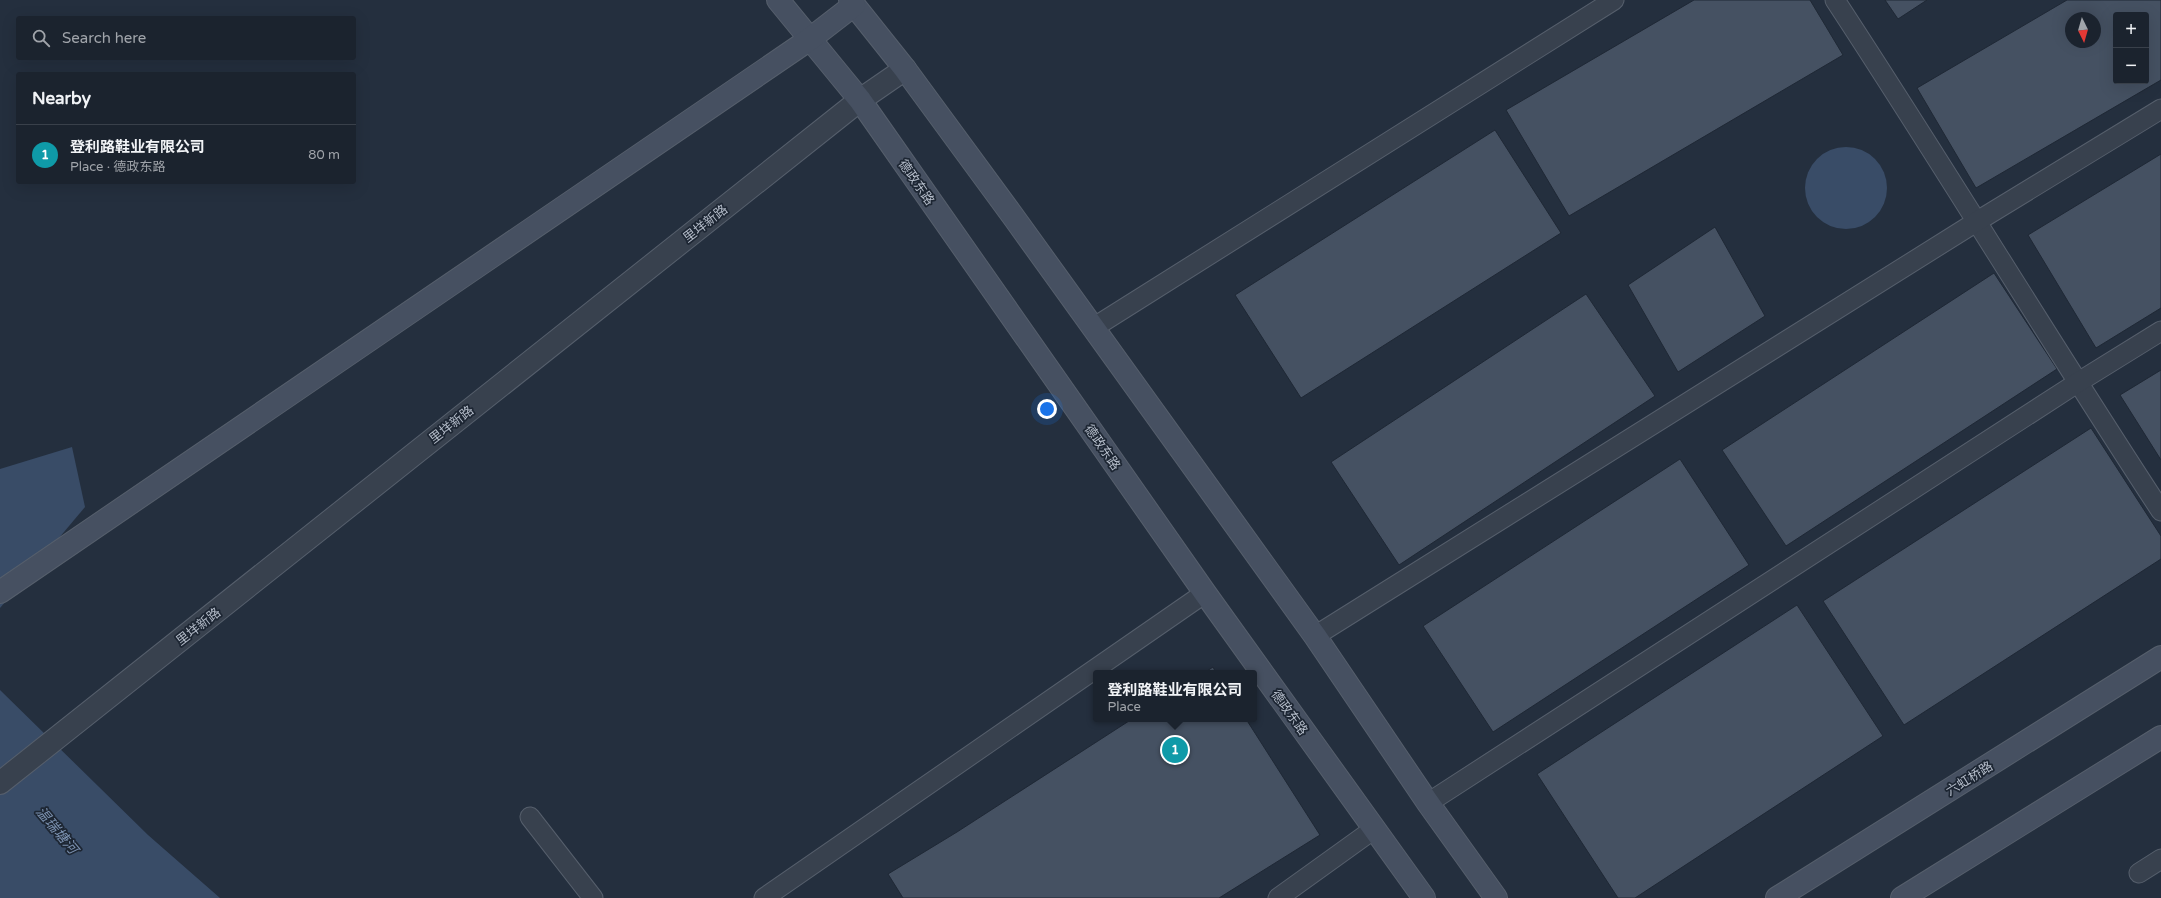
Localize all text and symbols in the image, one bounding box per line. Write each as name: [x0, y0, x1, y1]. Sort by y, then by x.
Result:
north arrow: [2065, 12, 2101, 48]
map controls: [2113, 12, 2149, 84]
button: +: [2113, 12, 2149, 48]
search box: [16, 16, 356, 60]
icon: search: [30, 27, 52, 49]
text: Search here: [62, 29, 146, 47]
button: −: [2113, 48, 2149, 84]
text: Nearby: [32, 88, 91, 109]
text: 登利路鞋业有限公司: [70, 138, 205, 156]
text: 1: [41, 147, 49, 163]
text: 80 m: [308, 147, 340, 163]
street label: 德政东路: [895, 157, 938, 208]
text: Place · 德政东路: [70, 159, 166, 175]
street label: 里垟新路: [680, 201, 731, 246]
your location: [1037, 399, 1057, 419]
street label: 里垟新路: [426, 402, 477, 447]
street label: 德政东路: [1081, 422, 1124, 473]
street label: 里垟新路: [173, 604, 224, 649]
popup: [1093, 670, 1257, 722]
text: 登利路鞋业有限公司: [1107, 681, 1243, 699]
street label: 德政东路: [1267, 687, 1311, 738]
text: Place: [1107, 699, 1141, 715]
pin: 1: [1162, 735, 1188, 765]
street label: 六虹桥路: [1943, 758, 1996, 799]
water label: 温瑞塘河: [32, 803, 83, 860]

